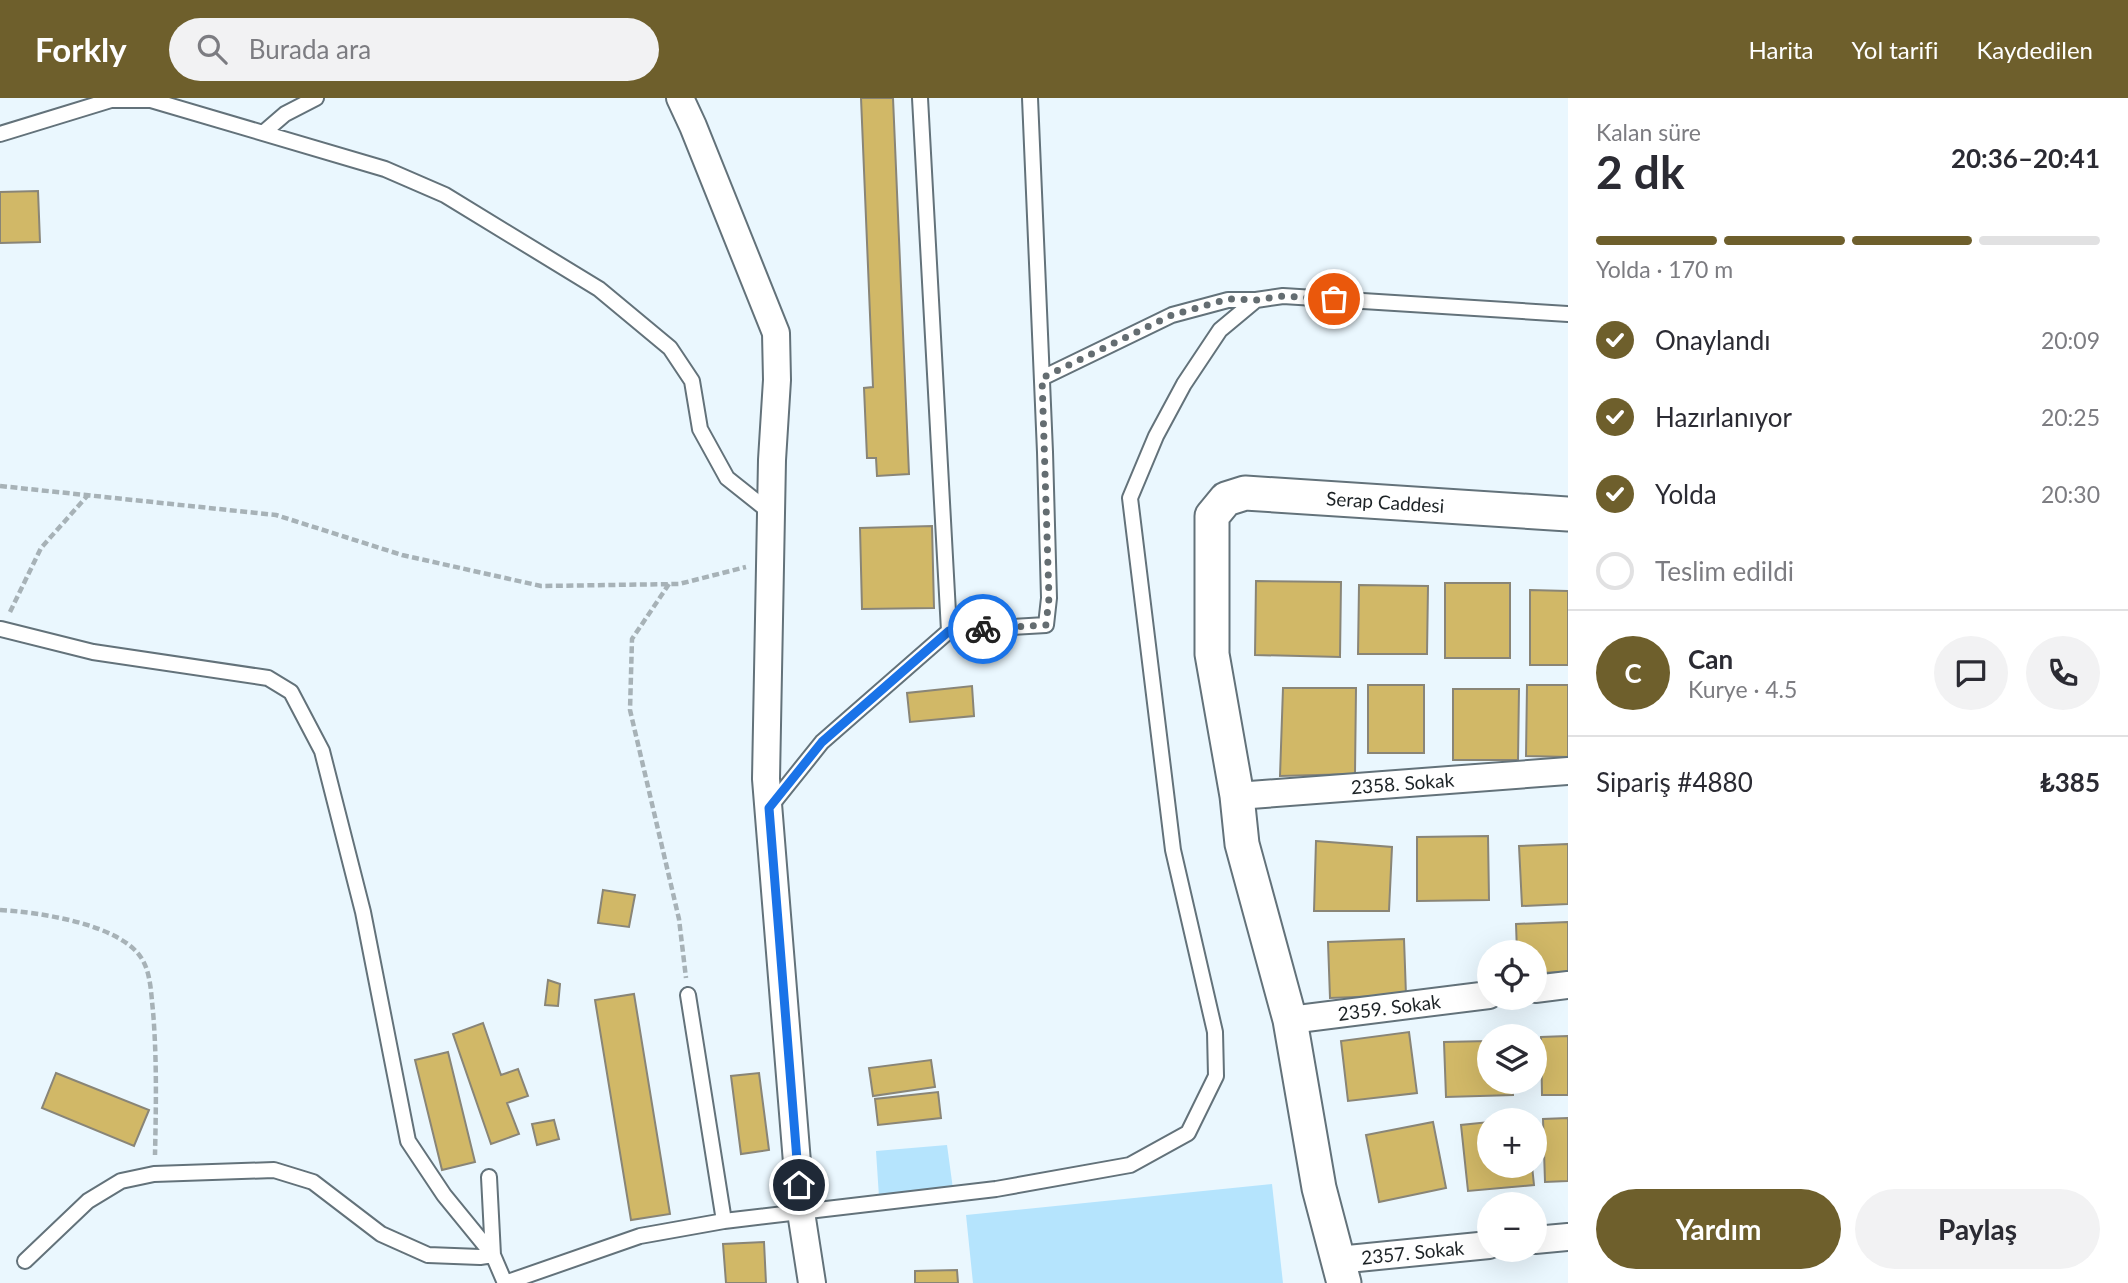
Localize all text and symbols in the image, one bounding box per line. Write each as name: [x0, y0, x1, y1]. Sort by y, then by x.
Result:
search box: [169, 18, 659, 81]
text: Forkly: [35, 29, 127, 69]
icon: search: [193, 30, 231, 68]
text: Burada ara: [249, 33, 371, 65]
text: Harita: [1749, 35, 1813, 64]
text: Yol tarifi: [1851, 35, 1938, 64]
text: Kaydedilen: [1976, 35, 2093, 64]
text: Kalan süre: [1596, 118, 1701, 146]
text: 20:36–20:41: [1951, 142, 2100, 174]
text: 2 dk: [1596, 144, 1685, 199]
text: Yolda · 170 m: [1596, 255, 1733, 283]
pin: [1304, 269, 1364, 329]
icon: bag: [1315, 280, 1353, 318]
icon: check: [1596, 321, 1634, 359]
text: Onaylandı: [1655, 324, 1770, 356]
text: 20:09: [2041, 326, 2100, 354]
icon: check: [1596, 398, 1634, 436]
text: Hazırlanıyor: [1655, 401, 1792, 433]
text: 20:25: [2041, 403, 2100, 431]
icon: check: [1596, 475, 1634, 513]
text: Yolda: [1655, 478, 1717, 510]
text: 20:30: [2041, 480, 2100, 508]
street label: Serap Caddesi: [1325, 486, 1445, 517]
text: Teslim edildi: [1655, 555, 1794, 587]
courier: [948, 594, 1018, 664]
icon: bike: [964, 610, 1002, 648]
button: chat: [1934, 636, 2008, 710]
button: phone: [2026, 636, 2100, 710]
text: Can: [1688, 643, 1733, 675]
text: C: [1624, 657, 1642, 689]
text: Kurye · 4.5: [1688, 675, 1797, 703]
text: Sipariş #4880: [1596, 766, 1753, 798]
text: ₺385: [2040, 766, 2100, 798]
street label: 2358. Sokak: [1350, 768, 1455, 798]
map controls: [1477, 940, 1547, 1262]
button: locate: [1477, 940, 1547, 1010]
street label: 2359. Sokak: [1336, 989, 1442, 1025]
button: layers: [1477, 1024, 1547, 1094]
button: +: [1477, 1108, 1547, 1178]
pin: [769, 1155, 829, 1215]
icon: home: [780, 1166, 818, 1204]
button: Yardım: [1596, 1189, 1841, 1269]
button: Paylaş: [1855, 1189, 2100, 1269]
button: −: [1477, 1192, 1547, 1262]
street label: 2357. Sokak: [1360, 1236, 1465, 1269]

